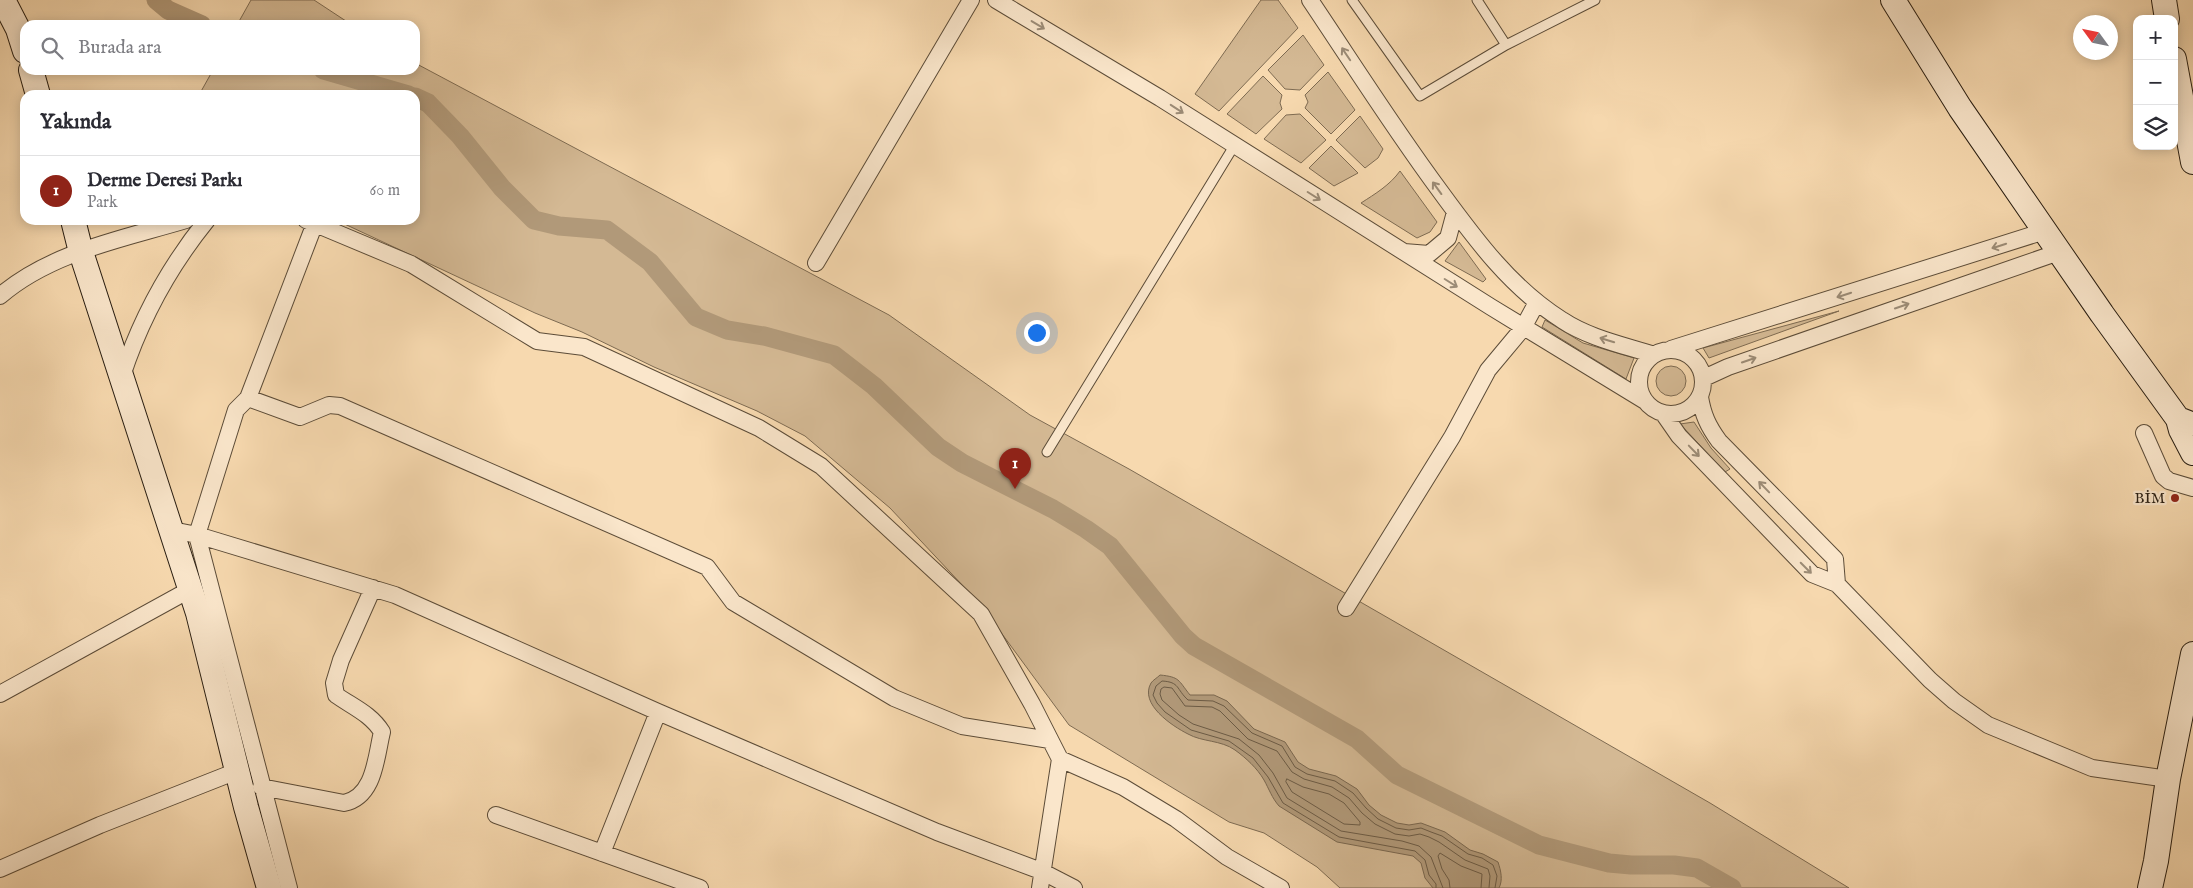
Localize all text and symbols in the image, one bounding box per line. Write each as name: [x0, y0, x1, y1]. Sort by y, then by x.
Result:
north arrow: [2073, 15, 2118, 60]
map controls: [2133, 15, 2178, 150]
button: +: [2133, 15, 2178, 60]
search box: [20, 20, 420, 75]
one-way arrow: [1030, 20, 1044, 30]
icon: search: [38, 34, 66, 62]
text: Burada ara: [78, 36, 162, 60]
one-way arrow: [1341, 47, 1351, 61]
button: −: [2133, 60, 2178, 105]
one-way arrow: [1169, 104, 1183, 114]
button: layers: [2133, 105, 2178, 150]
text: Yakında: [40, 109, 111, 136]
text: Derme Deresi Parkı: [87, 169, 242, 193]
text: 1: [53, 181, 59, 201]
text: 60 m: [370, 181, 400, 201]
one-way arrow: [1432, 182, 1443, 195]
one-way arrow: [1306, 191, 1320, 201]
text: Park: [87, 193, 117, 213]
one-way arrow: [1991, 242, 2007, 251]
one-way arrow: [1444, 278, 1458, 288]
one-way arrow: [1836, 291, 1852, 301]
one-way arrow: [1894, 301, 1910, 310]
your location: [1024, 320, 1050, 346]
one-way arrow: [1599, 335, 1615, 345]
one-way arrow: [1741, 355, 1756, 364]
one-way arrow: [1688, 445, 1700, 458]
pin: 1: [999, 448, 1031, 489]
one-way arrow: [1758, 481, 1770, 493]
place label: BİM: [2135, 489, 2165, 508]
marker: BİM: [2169, 492, 2181, 504]
one-way arrow: [1800, 562, 1812, 575]

